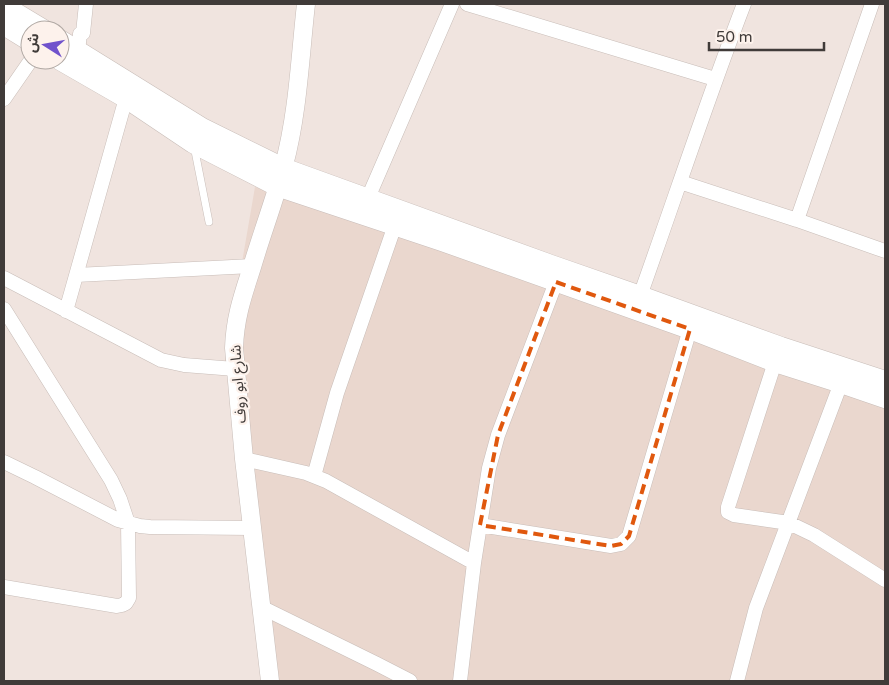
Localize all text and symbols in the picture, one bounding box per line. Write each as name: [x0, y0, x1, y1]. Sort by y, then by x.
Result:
north arrow: [20, 20, 70, 70]
scale bar: [709, 20, 824, 52]
text: 50 m: [716, 28, 753, 46]
text: ش: [23, 32, 43, 54]
street label: شارع ابو روف: [226, 344, 253, 424]

